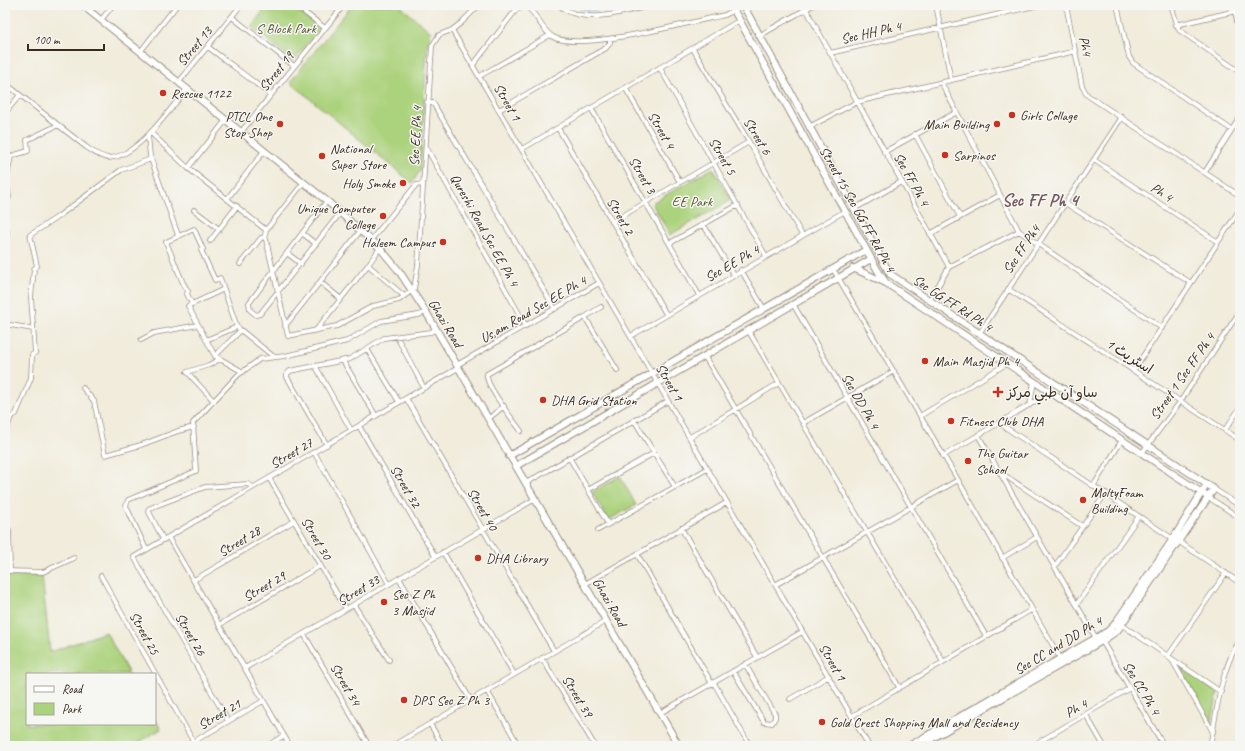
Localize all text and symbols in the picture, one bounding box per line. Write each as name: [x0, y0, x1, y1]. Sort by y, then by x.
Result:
street label: Sec HH Ph 4: [839, 17, 904, 48]
park label: S Block Park: [256, 20, 317, 37]
street label: Street 13: [173, 22, 217, 70]
scale bar: [28, 26, 104, 52]
text: 100 m: [34, 32, 61, 48]
street label: Ph4: [1075, 35, 1096, 59]
street label: Street 19: [255, 47, 299, 95]
street label: Street 1: [490, 81, 525, 125]
place label: Rescue 1122: [171, 85, 233, 102]
marker: Rescue 1122: [158, 88, 168, 98]
street label: Sec EE Ph 4: [405, 104, 426, 167]
place label: Girls Collage: [1020, 107, 1078, 124]
place label: PTCL One Stop Shop: [223, 108, 273, 141]
street label: Street 4: [644, 109, 680, 153]
marker: Girls Collage: [1007, 110, 1017, 120]
street label: Street 6: [740, 115, 776, 158]
place label: Main Building: [924, 116, 990, 133]
marker: PTCL One Stop Shop: [275, 119, 285, 129]
marker: Main Building: [992, 119, 1002, 129]
street label: Street 5: [705, 135, 740, 179]
place label: National Super Store: [330, 140, 387, 173]
street label: Street 15 Sec GG FF Rd Ph 4: [816, 143, 900, 277]
place label: Sarpinos: [953, 147, 996, 164]
street label: Sec FF Ph 4: [890, 150, 934, 210]
marker: Sarpinos: [940, 150, 950, 160]
marker: National Super Store: [317, 151, 327, 161]
street label: Street 3: [625, 154, 661, 198]
street label: Qureshi Road Sec EE Ph 4: [447, 171, 523, 291]
place label: Holy Smoke: [342, 175, 396, 192]
marker: Holy Smoke: [398, 178, 408, 188]
street label: Ph 4: [1148, 179, 1177, 207]
district label: Sec FF Ph 4: [1002, 189, 1080, 211]
park label: EE Park: [672, 193, 713, 210]
street label: Street 2: [603, 195, 639, 239]
place label: Unique Computer College: [297, 200, 376, 233]
marker: Unique Computer College: [378, 211, 388, 221]
street label: Sec FF Ph4: [999, 220, 1045, 277]
place label: Haleem Campus: [362, 234, 436, 251]
marker: Haleem Campus: [438, 237, 448, 247]
street label: Sec EE Ph 4: [702, 240, 764, 286]
street label: Us,am Road Sec EE Ph 4: [477, 271, 591, 347]
street label: Sec GG FF Rd Ph 4: [910, 271, 997, 336]
street label: Ghazi Road: [425, 296, 468, 353]
street label: Street 1 Sec FF Ph 4: [1146, 328, 1220, 423]
street label: اسٹریٹ 1: [1103, 335, 1156, 378]
place label: Main Masjid Ph 4: [933, 353, 1021, 370]
marker: Main Masjid Ph 4: [920, 356, 930, 366]
street label: Street 1: [652, 361, 687, 405]
street label: Sec DD Ph 4: [838, 370, 884, 434]
place label: ساو آن طبي مرکز: [1006, 384, 1098, 405]
marker: ساو آن طبي مرکز: [992, 386, 1004, 398]
place label: DHA Grid Station: [551, 392, 637, 409]
marker: DHA Grid Station: [538, 395, 548, 405]
place label: Fitness Club DHA: [959, 413, 1044, 430]
marker: Fitness Club DHA: [946, 416, 956, 426]
street label: Street 27: [267, 434, 316, 472]
place label: The Guitar School: [976, 445, 1029, 478]
marker: The Guitar School: [963, 456, 973, 466]
street label: Street 32: [387, 462, 425, 512]
place label: MoltyFoam Building: [1091, 484, 1144, 517]
street label: Street 40: [464, 485, 502, 535]
marker: MoltyFoam Building: [1078, 495, 1088, 505]
street label: Street 30: [298, 514, 336, 564]
street label: Street 28: [215, 521, 265, 561]
place label: DHA Library: [486, 550, 549, 567]
marker: DHA Library: [473, 553, 483, 563]
street label: Street 29: [240, 567, 290, 605]
street label: Street 33: [334, 570, 384, 610]
street label: Ghazi Road: [589, 575, 632, 632]
place label: Sec Z Ph 3 Masjid: [392, 586, 436, 619]
marker: Sec Z Ph 3 Masjid: [379, 597, 389, 607]
street label: Street 25: [126, 609, 164, 658]
street label: Street 26: [172, 610, 210, 659]
street label: Sec CC and DD Ph 4: [1011, 612, 1107, 678]
street label: Street 1: [815, 641, 850, 685]
street label: Sec CC Ph 4: [1119, 659, 1165, 719]
street label: Street 34: [327, 660, 365, 710]
street label: Street 39: [558, 672, 598, 722]
legend: [26, 673, 156, 725]
text: Road: [62, 681, 84, 697]
place label: DPS Sec Z Ph 3: [412, 692, 491, 709]
street label: Street 21: [195, 695, 244, 733]
marker: DPS Sec Z Ph 3: [399, 695, 409, 705]
street label: Ph 4: [1062, 695, 1092, 722]
text: Park: [62, 701, 83, 717]
place label: Gold Crest Shopping Mall and Residency: [830, 714, 1019, 731]
marker: Gold Crest Shopping Mall and Residency: [817, 717, 827, 727]

